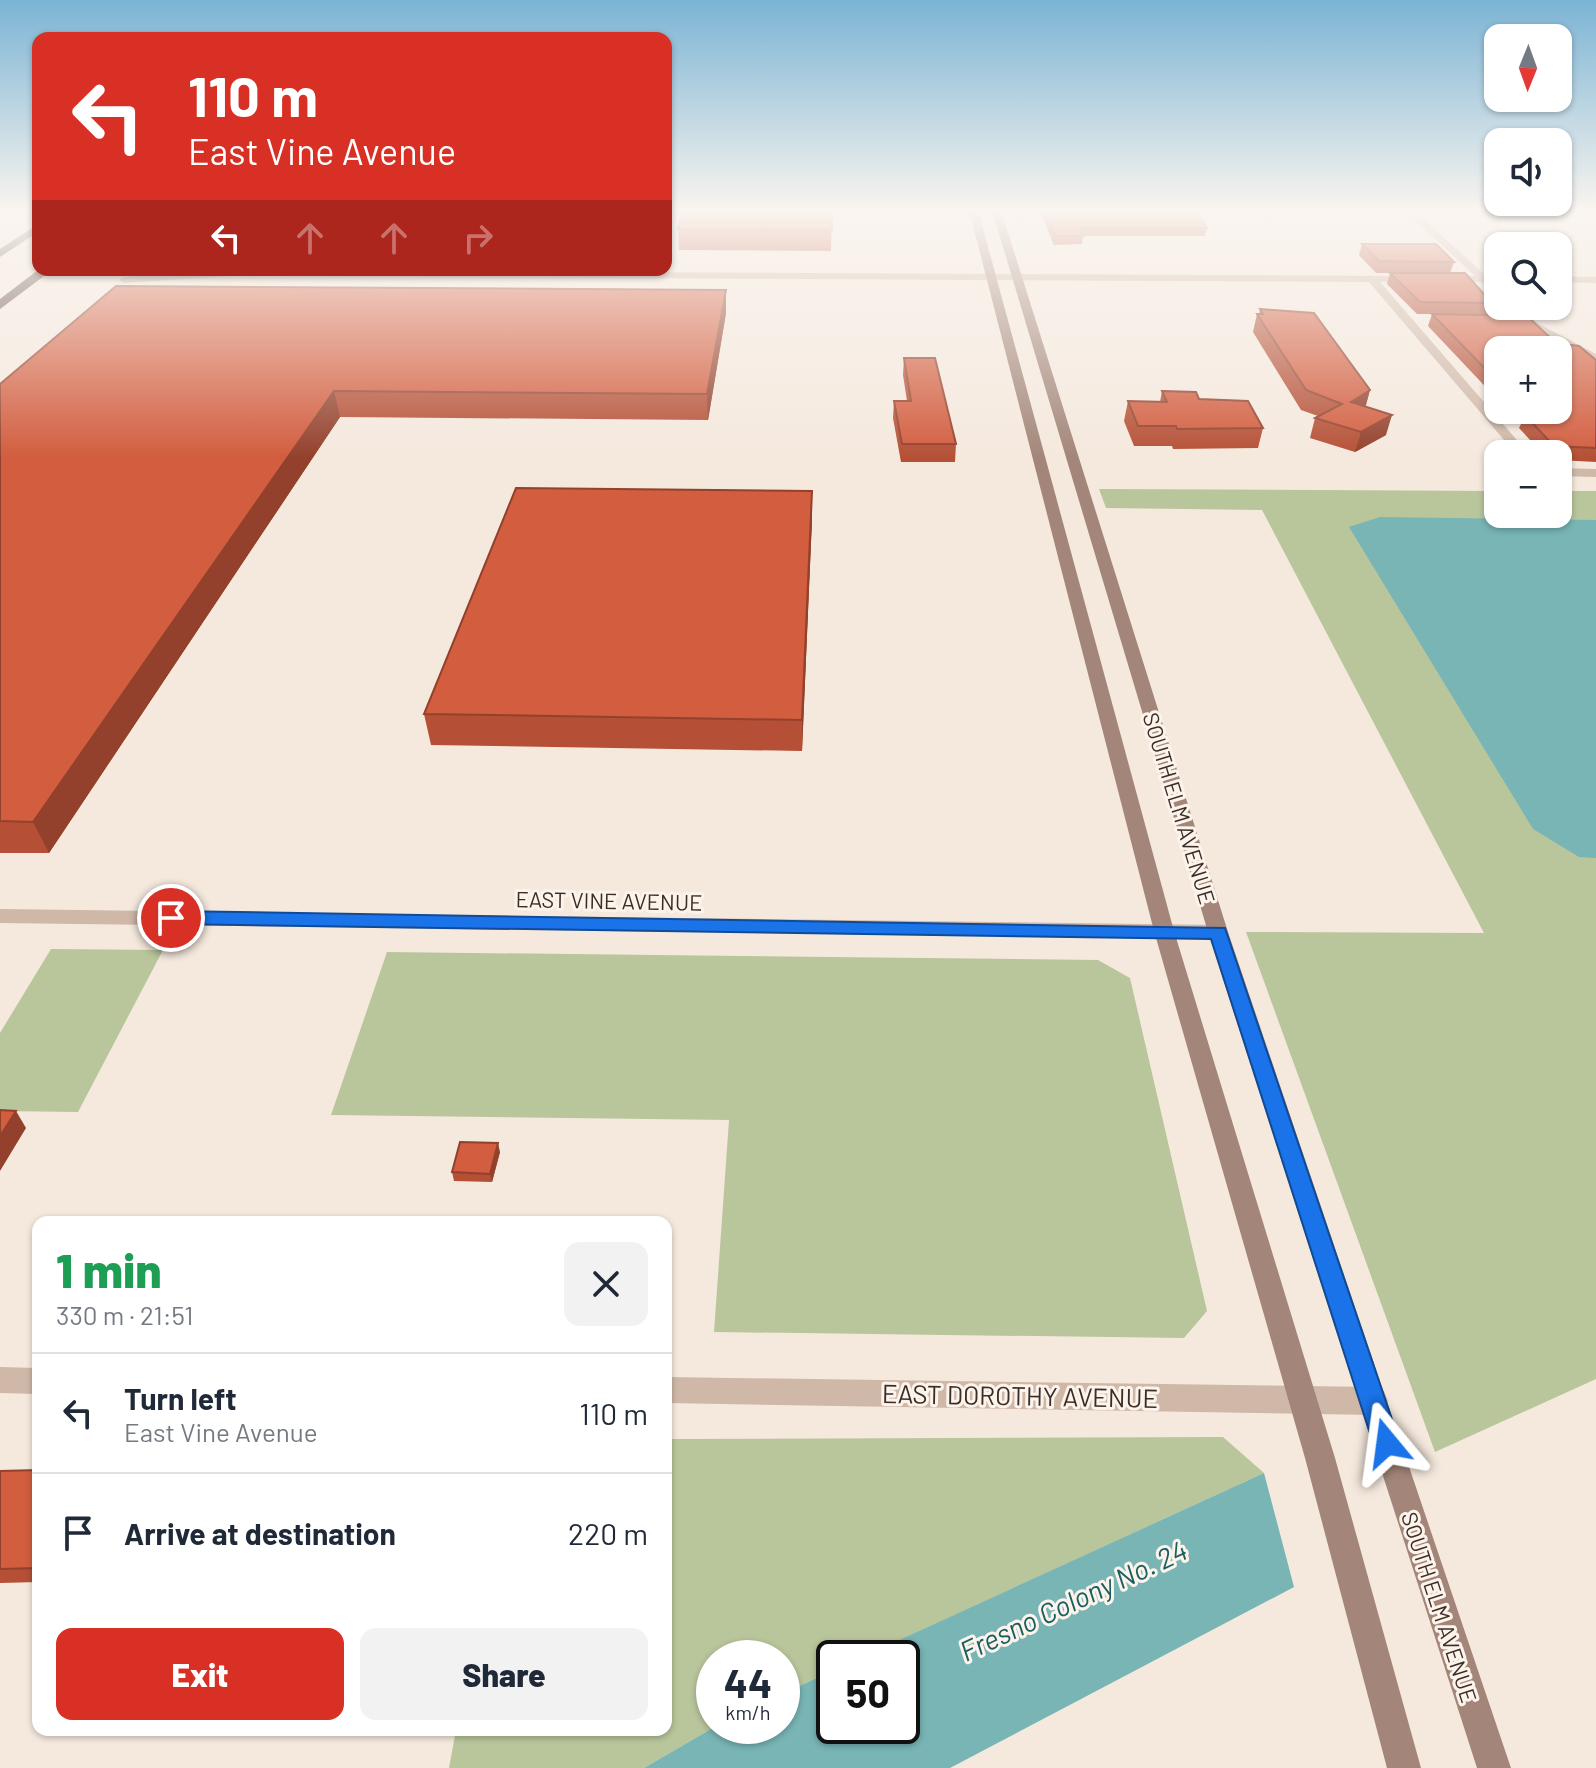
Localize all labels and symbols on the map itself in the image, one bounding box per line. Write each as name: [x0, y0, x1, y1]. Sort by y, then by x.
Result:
north arrow: [1484, 24, 1572, 112]
street label: SOUTH ELM AVENUE: [1139, 709, 1221, 907]
pin: [137, 884, 205, 952]
street label: EAST VINE AVENUE: [515, 885, 703, 915]
street label: EAST DOROTHY AVENUE: [882, 1377, 1158, 1413]
position arrow: [1345, 1401, 1429, 1485]
street label: SOUTH ELM AVENUE: [1397, 1508, 1483, 1706]
water label: Fresno Colony No. 24: [954, 1532, 1192, 1668]
speed limit sign: 50: [816, 1640, 920, 1744]

